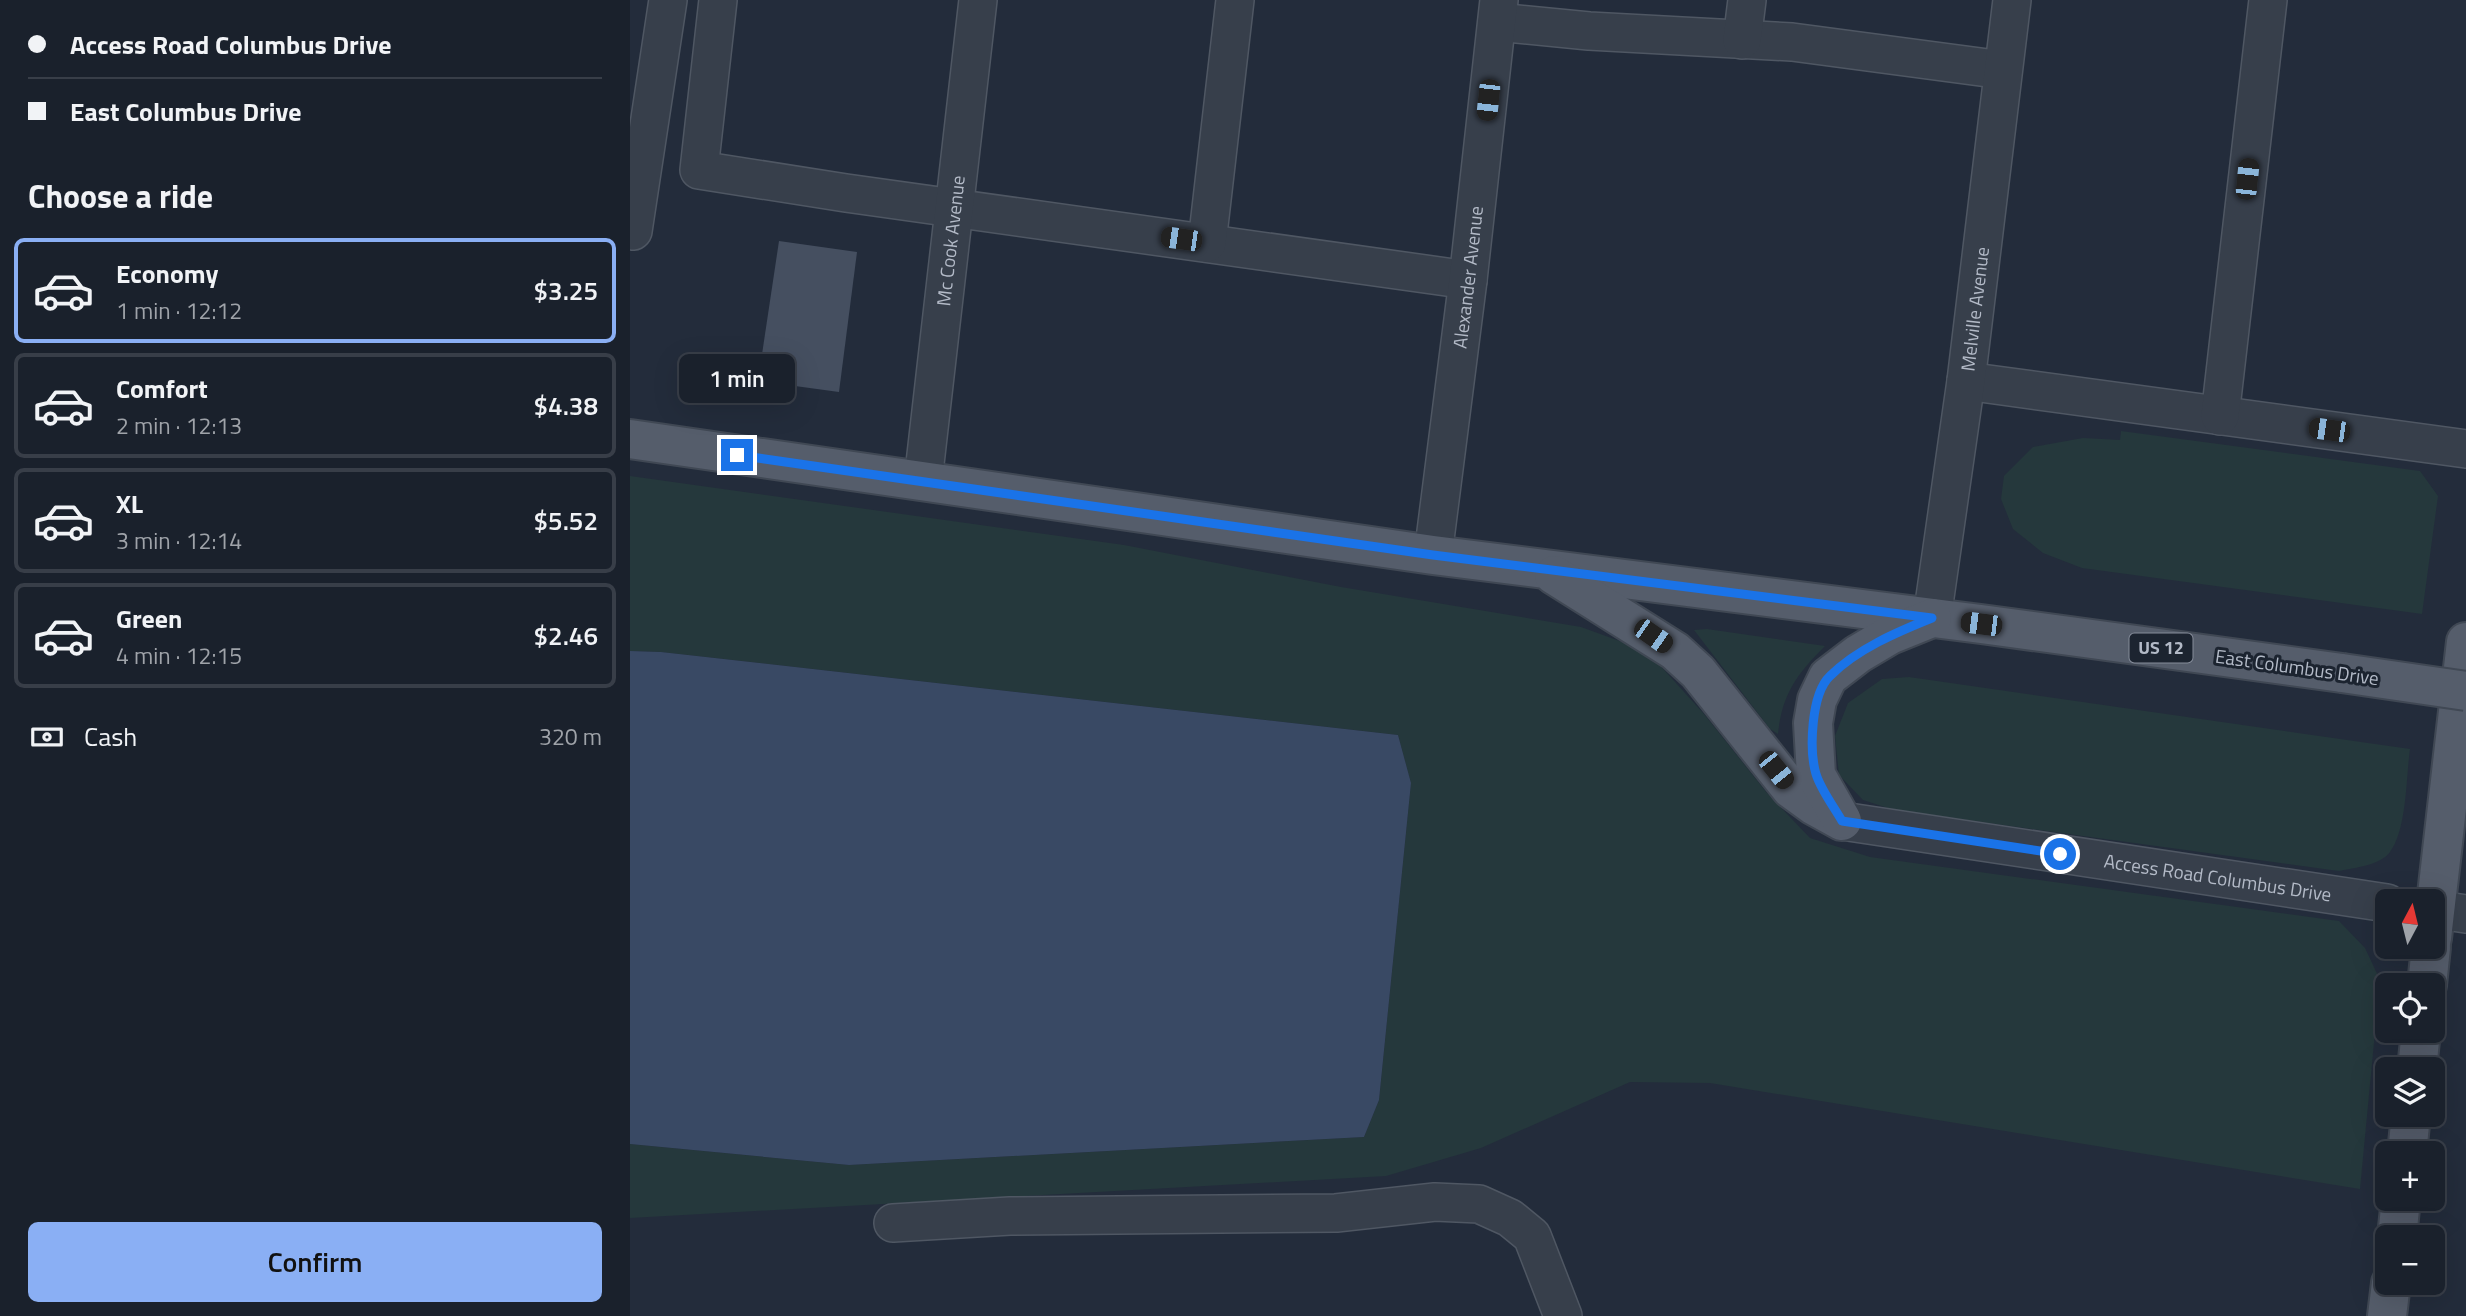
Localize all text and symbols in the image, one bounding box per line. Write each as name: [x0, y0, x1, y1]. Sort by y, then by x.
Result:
text: Access Road Columbus Drive: [70, 25, 392, 64]
car: [1476, 78, 1501, 122]
text: East Columbus Drive: [70, 92, 302, 131]
car: [2235, 157, 2260, 201]
text: Choose a ride: [28, 172, 213, 220]
street label: Mc Cook Avenue: [928, 174, 972, 307]
street label: Alexander Avenue: [1444, 204, 1490, 350]
car: [1159, 226, 1204, 252]
street label: Melville Avenue: [1952, 245, 1996, 373]
text: Economy: [116, 254, 218, 293]
icon: car: [32, 259, 95, 322]
text: $3.25: [534, 271, 598, 310]
text: 1 min · 12:12: [116, 293, 242, 328]
callout: 1 min: [679, 354, 795, 402]
text: 1 min: [709, 361, 765, 396]
text: Comfort: [116, 369, 208, 408]
icon: car: [32, 374, 95, 437]
text: $4.38: [534, 386, 598, 425]
text: 2 min · 12:13: [116, 408, 242, 443]
car: [2307, 417, 2352, 443]
route end: [721, 439, 753, 471]
text: XL: [116, 484, 143, 523]
icon: car: [32, 489, 95, 552]
text: $5.52: [534, 501, 598, 540]
text: 3 min · 12:14: [116, 523, 242, 558]
text: Green: [116, 599, 182, 638]
icon: car: [32, 604, 95, 667]
car: [1959, 611, 2004, 637]
car: [1630, 615, 1677, 657]
text: $2.46: [534, 616, 598, 655]
road number: US 12: [2130, 634, 2192, 662]
text: 4 min · 12:15: [116, 638, 242, 673]
street label: East Columbus Drive: [2213, 641, 2381, 692]
text: Cash: [84, 717, 137, 756]
icon: cash: [28, 718, 66, 756]
text: 320 m: [539, 719, 602, 754]
car: [1755, 747, 1798, 793]
route start: [2044, 838, 2076, 870]
street label: Access Road Columbus Drive: [2102, 846, 2334, 908]
north arrow: [2375, 889, 2445, 959]
map controls: [2375, 889, 2445, 1295]
button: locate: [2375, 973, 2445, 1043]
button: layers: [2375, 1057, 2445, 1127]
button: +: [2375, 1141, 2445, 1211]
button: Confirm: [28, 1222, 602, 1302]
button: −: [2375, 1225, 2445, 1295]

